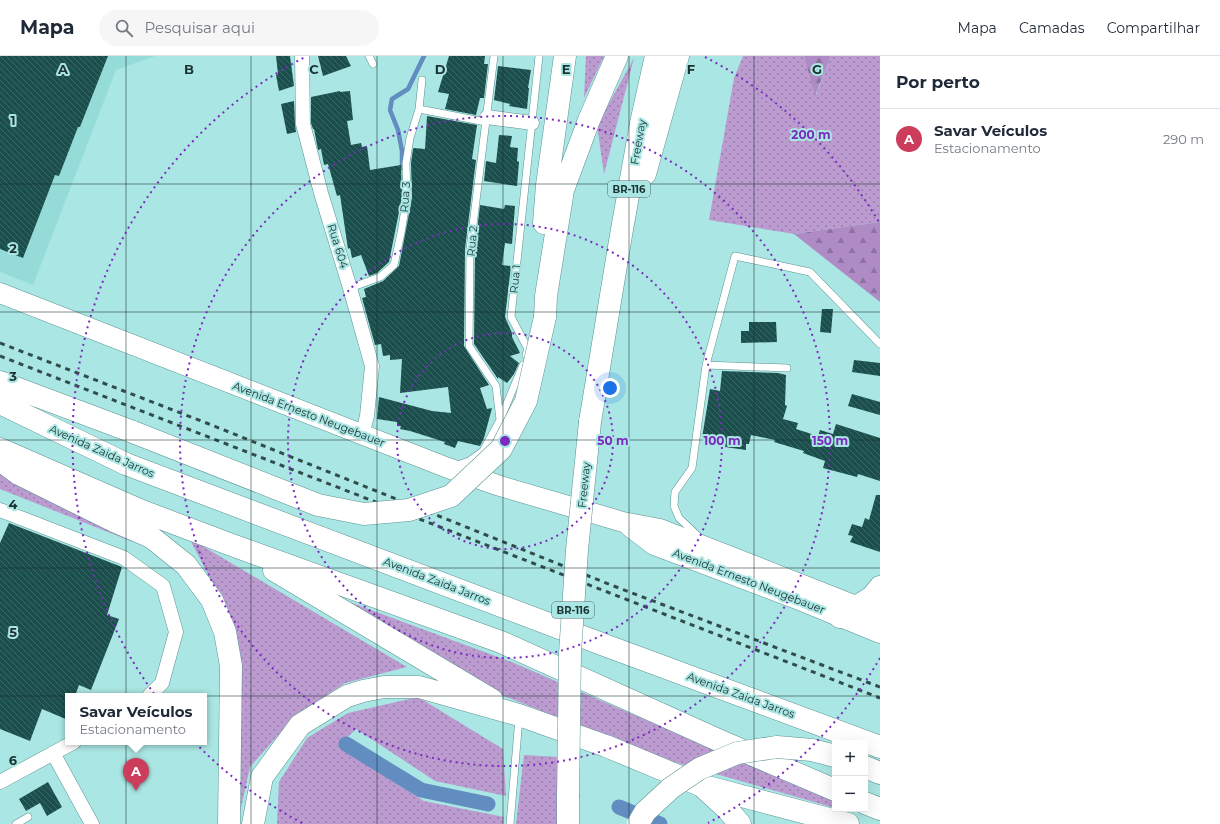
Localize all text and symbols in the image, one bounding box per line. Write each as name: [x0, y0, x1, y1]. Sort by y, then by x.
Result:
search box: [99, 10, 379, 46]
text: Mapa: [20, 16, 75, 39]
icon: search: [113, 17, 135, 39]
text: Pesquisar aqui: [145, 18, 255, 37]
text: Mapa: [958, 19, 997, 37]
text: Camadas: [1019, 19, 1085, 37]
text: Compartilhar: [1107, 19, 1200, 37]
text: A: [57, 61, 69, 77]
text: B: [184, 61, 194, 77]
text: C: [309, 61, 319, 77]
text: D: [435, 61, 446, 77]
text: E: [562, 61, 571, 77]
text: F: [687, 61, 695, 77]
text: G: [812, 61, 822, 77]
text: Por perto: [896, 72, 980, 92]
text: 1: [10, 112, 16, 128]
street label: Freeway: [627, 118, 649, 166]
text: Savar Veículos: [934, 121, 1047, 140]
text: 200 m: [791, 127, 831, 142]
text: A: [904, 131, 914, 147]
text: 290 m: [1163, 131, 1204, 147]
text: Estacionamento: [934, 140, 1041, 156]
street label: Rua 3: [397, 181, 413, 213]
road number: BR-116: [608, 181, 650, 197]
street label: Rua 604: [325, 222, 352, 271]
street label: Rua 2: [464, 225, 480, 257]
text: 2: [9, 240, 17, 256]
street label: Rua 1: [507, 264, 523, 294]
text: 3: [8, 368, 17, 384]
street label: Avenida Ernesto Neugebauer: [231, 378, 387, 450]
your location: [600, 378, 620, 398]
street label: Avenida Zaida Jarros: [47, 422, 157, 481]
text: 50 m: [597, 433, 629, 448]
text: 100 m: [704, 433, 740, 448]
text: 150 m: [812, 433, 848, 448]
centre of rings: [498, 434, 512, 448]
street label: Freeway: [575, 461, 593, 509]
text: 4: [9, 496, 18, 512]
street label: Avenida Ernesto Neugebauer: [671, 545, 827, 617]
street label: Avenida Zaida Jarros: [381, 554, 493, 608]
road number: BR-116: [552, 602, 594, 618]
text: 5: [9, 624, 17, 640]
street label: Avenida Zaida Jarros: [685, 669, 797, 721]
popup: [65, 693, 207, 745]
text: Savar Veículos: [79, 702, 193, 721]
text: Estacionamento: [79, 721, 186, 737]
map controls: [832, 740, 868, 812]
button: +: [832, 740, 868, 776]
text: 6: [9, 752, 18, 768]
pin: A: [123, 758, 149, 791]
button: −: [832, 776, 868, 812]

